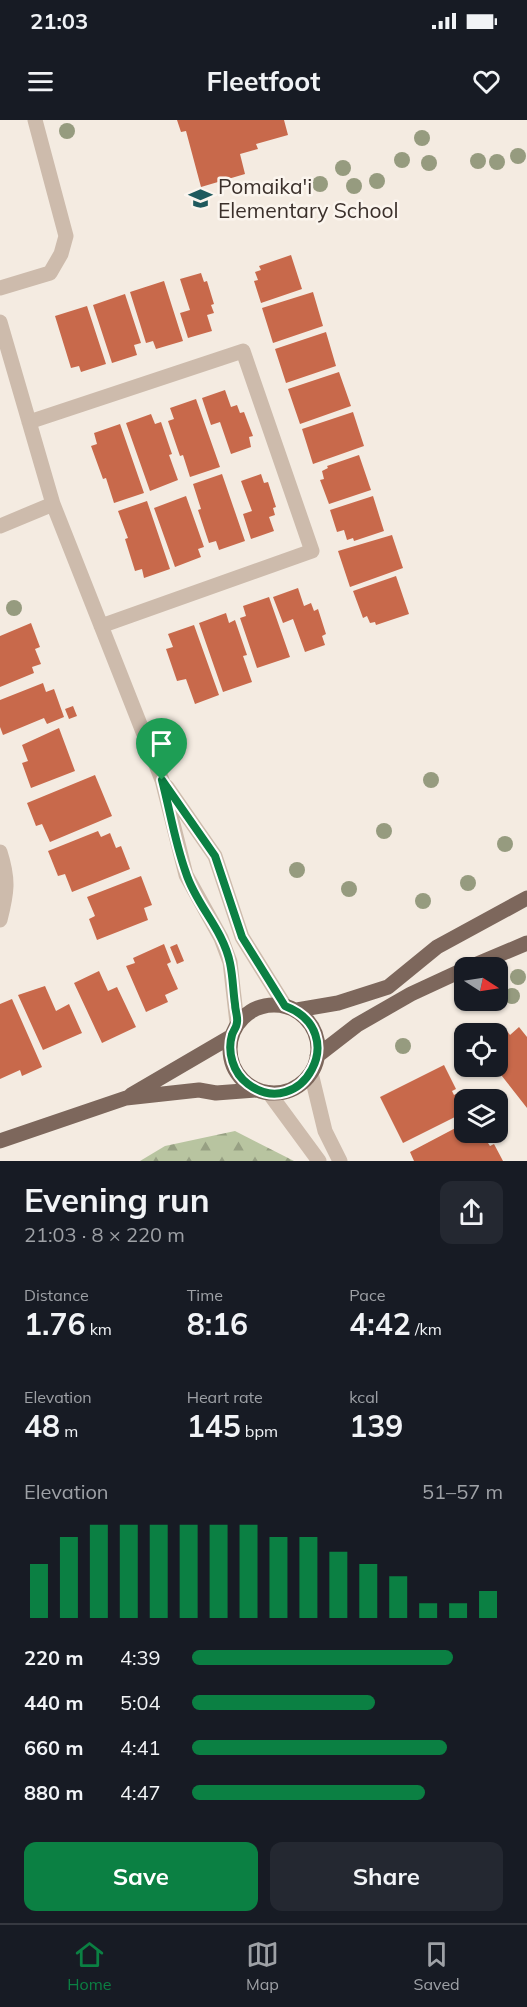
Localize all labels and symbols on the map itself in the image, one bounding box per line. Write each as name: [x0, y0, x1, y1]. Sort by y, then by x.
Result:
place label: Pomaika'i Elementary School: [218, 173, 399, 223]
school or university icon: Pomaika'i Elementary School: [187, 185, 213, 211]
pin: [136, 718, 187, 780]
north arrow: [454, 957, 508, 1011]

